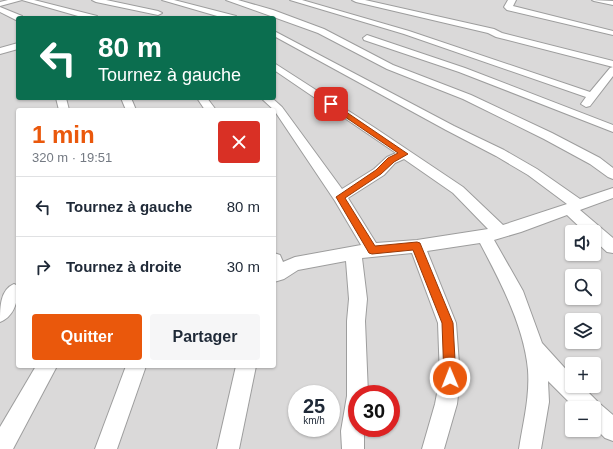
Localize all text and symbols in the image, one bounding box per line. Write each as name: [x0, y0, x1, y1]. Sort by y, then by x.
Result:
icon: left: [32, 32, 84, 84]
text: 80 m: [98, 32, 162, 63]
text: Tournez à gauche: [98, 65, 241, 85]
pin: [314, 87, 348, 121]
icon: arrive: [320, 93, 342, 115]
text: 1 min: [32, 121, 95, 148]
button: close: [218, 121, 260, 163]
text: 320 m · 19:51: [32, 150, 112, 165]
icon: left: [32, 196, 54, 218]
text: Tournez à gauche: [66, 198, 192, 215]
text: 80 m: [227, 198, 260, 215]
map controls: [565, 225, 601, 437]
button: sound: [565, 225, 601, 261]
icon: right: [32, 256, 54, 278]
text: Tournez à droite: [66, 258, 182, 275]
text: 30 m: [227, 258, 260, 275]
button: search: [565, 269, 601, 305]
button: layers: [565, 313, 601, 349]
button: Quitter: [32, 314, 142, 360]
button: Partager: [150, 314, 260, 360]
position arrow: [429, 357, 471, 399]
button: +: [565, 357, 601, 393]
speed limit sign: 30: [348, 385, 400, 437]
text: 25: [303, 395, 325, 417]
button: −: [565, 401, 601, 437]
text: km/h: [303, 415, 325, 426]

